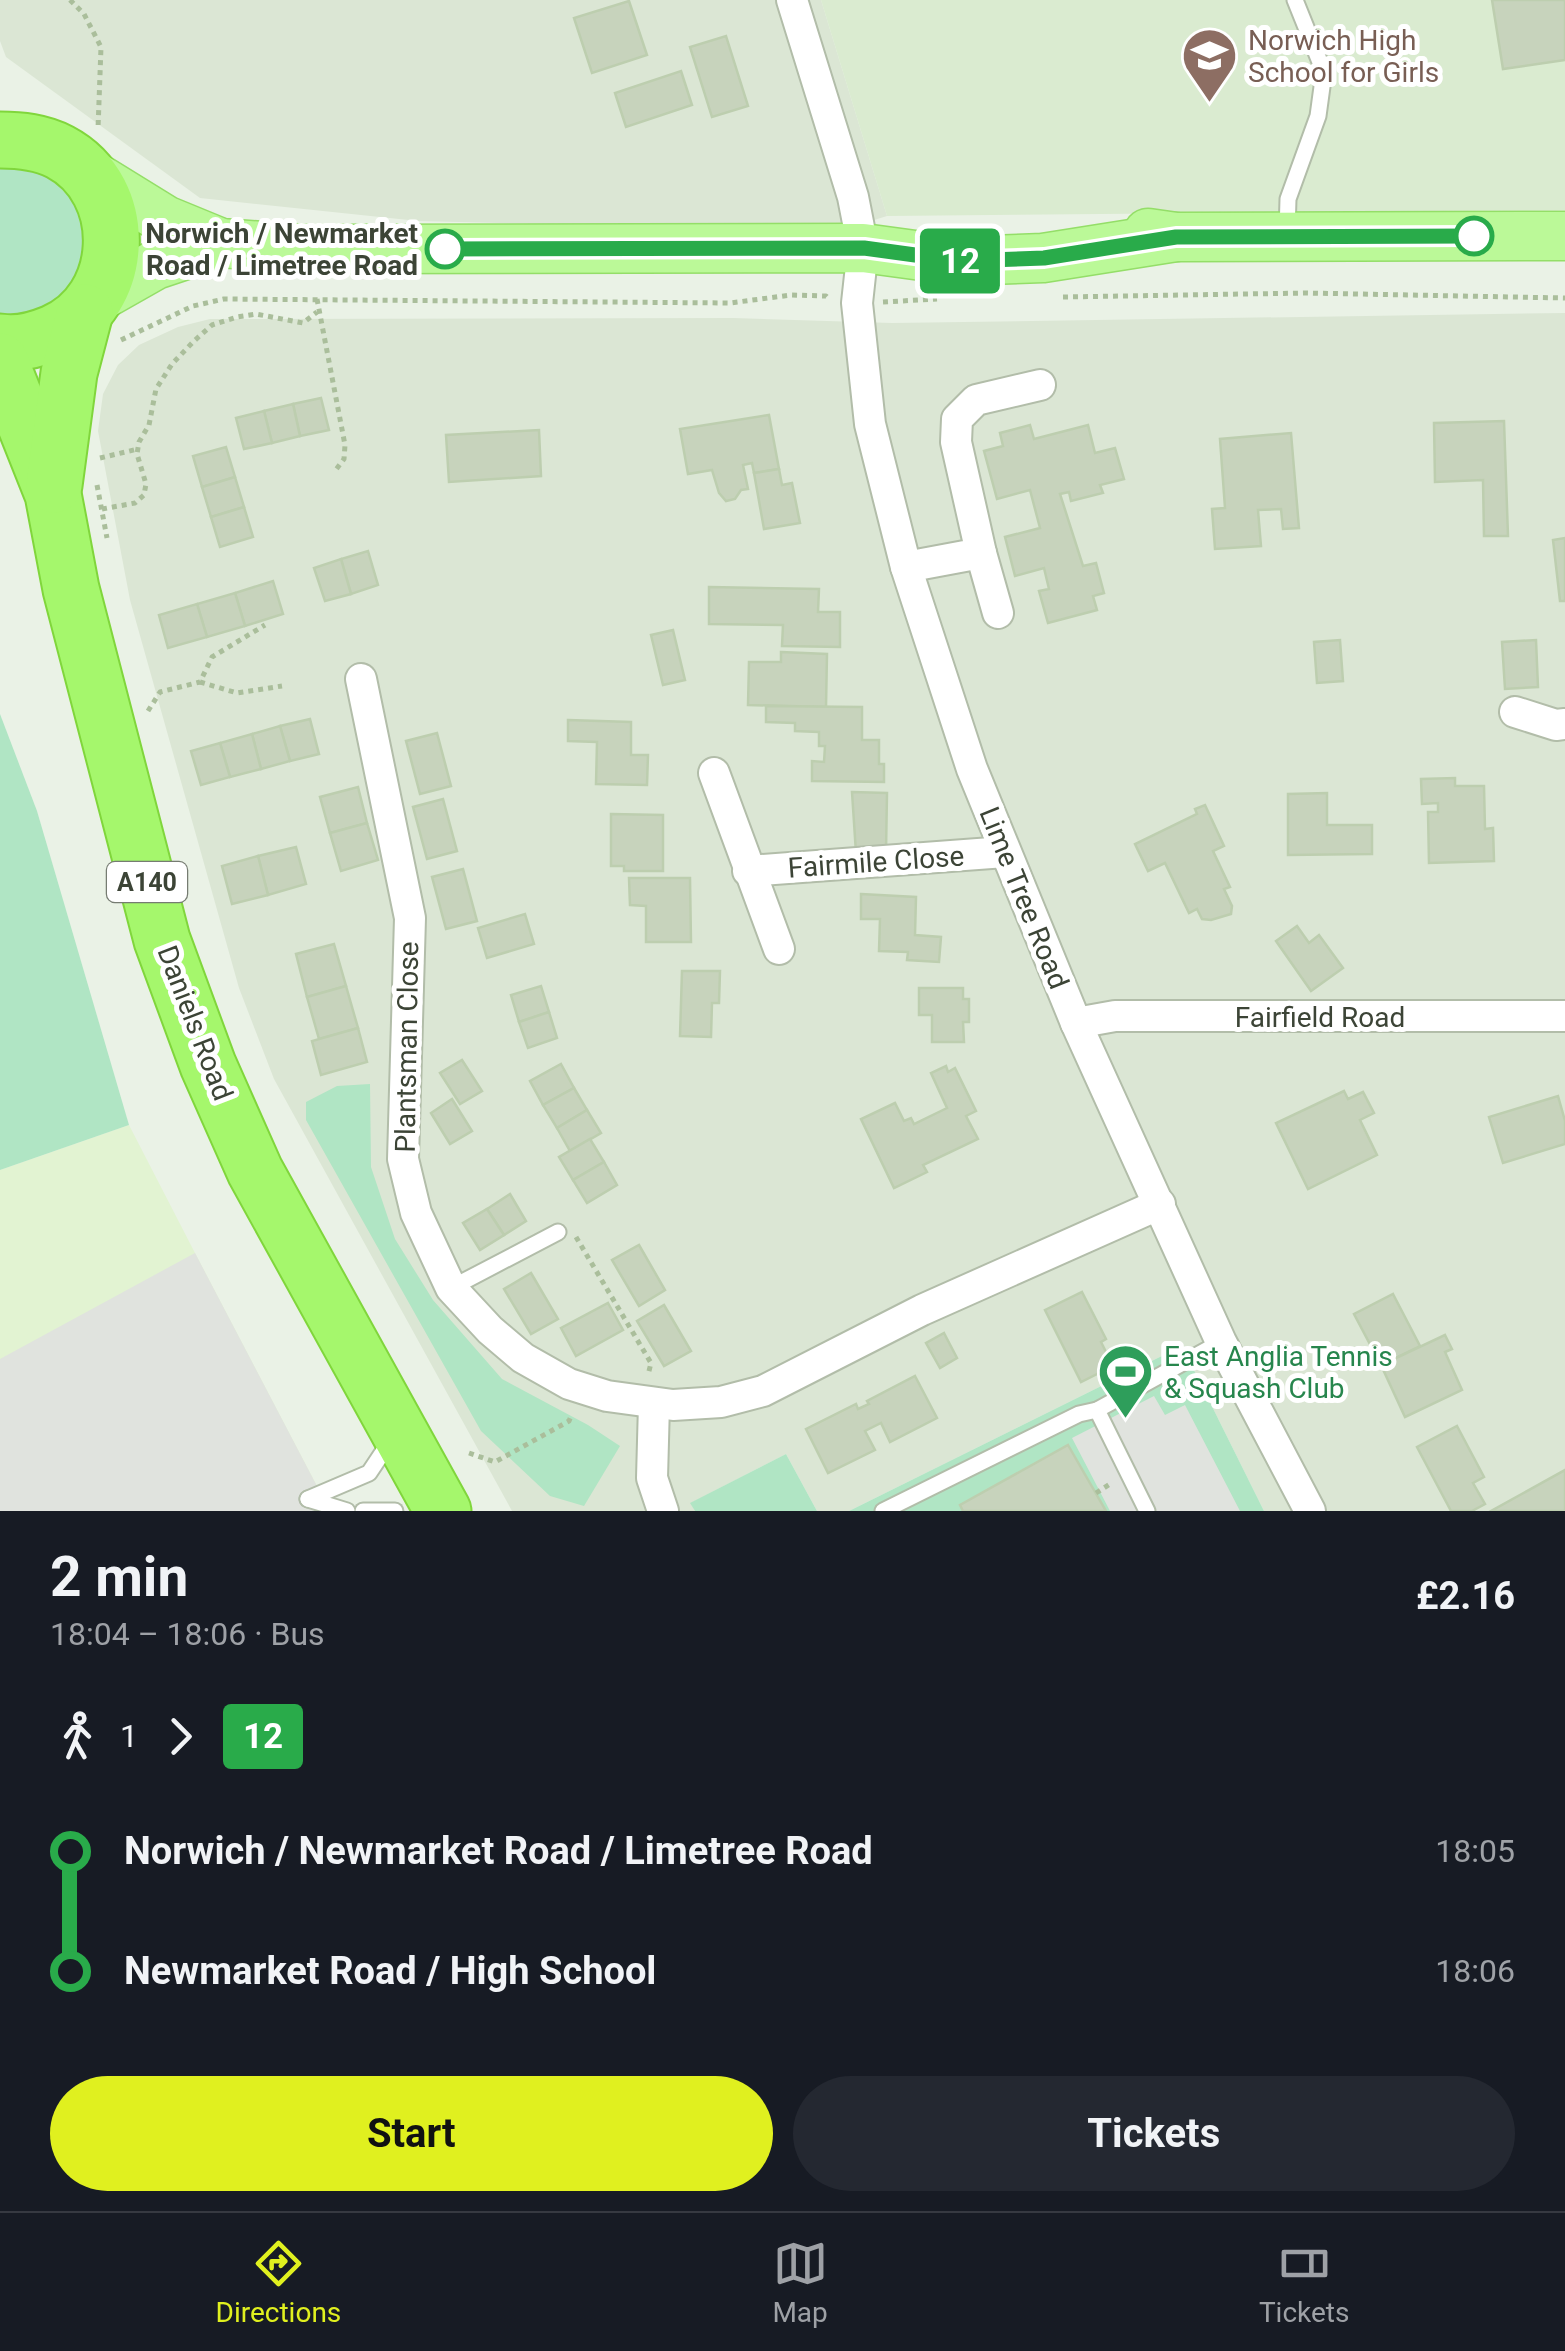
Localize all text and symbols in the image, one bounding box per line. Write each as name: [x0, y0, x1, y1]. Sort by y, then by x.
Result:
place label: Norwich High School for Girls: [1248, 24, 1439, 89]
school or university icon: Norwich High School for Girls: [1179, 26, 1239, 105]
place label: Norwich / Newmarket Road / Limetree Road: [145, 217, 418, 282]
unlabelled marker: [1455, 217, 1493, 255]
line badge: 12: [915, 228, 1005, 294]
marker: Norwich / Newmarket Road / Limetree Road: [426, 230, 464, 268]
text: 12: [940, 241, 980, 282]
street label: Lime Tree Road: [972, 802, 1076, 994]
street label: Fairmile Close: [787, 839, 965, 885]
road number: A140: [107, 862, 187, 902]
street label: Daniels Road: [150, 941, 240, 1105]
street label: Plantsman Close: [389, 941, 425, 1153]
street label: Fairfield Road: [1235, 1001, 1405, 1034]
place label: East Anglia Tennis & Squash Club: [1164, 1340, 1393, 1405]
sports icon: East Anglia Tennis & Squash Club: [1095, 1342, 1155, 1421]
text: 2 min: [50, 1545, 188, 1609]
text: £2.16: [1416, 1574, 1515, 1618]
text: 18:04 – 18:06 · Bus: [50, 1615, 325, 1653]
icon: walk: [50, 1709, 105, 1764]
icon: forward: [153, 1709, 208, 1764]
text: 12: [243, 1716, 283, 1757]
text: 1: [120, 1717, 138, 1755]
text: Norwich / Newmarket Road / Limetree Road: [124, 1829, 873, 1873]
text: 18:05: [1435, 1832, 1515, 1870]
text: Newmarket Road / High School: [124, 1949, 656, 1993]
text: 18:06: [1435, 1952, 1515, 1990]
button: Start: [50, 2076, 773, 2191]
button: Tickets: [793, 2076, 1515, 2191]
tab: Directions: [216, 2236, 341, 2329]
tab: Map: [772, 2236, 828, 2329]
tab: Tickets: [1259, 2236, 1349, 2329]

